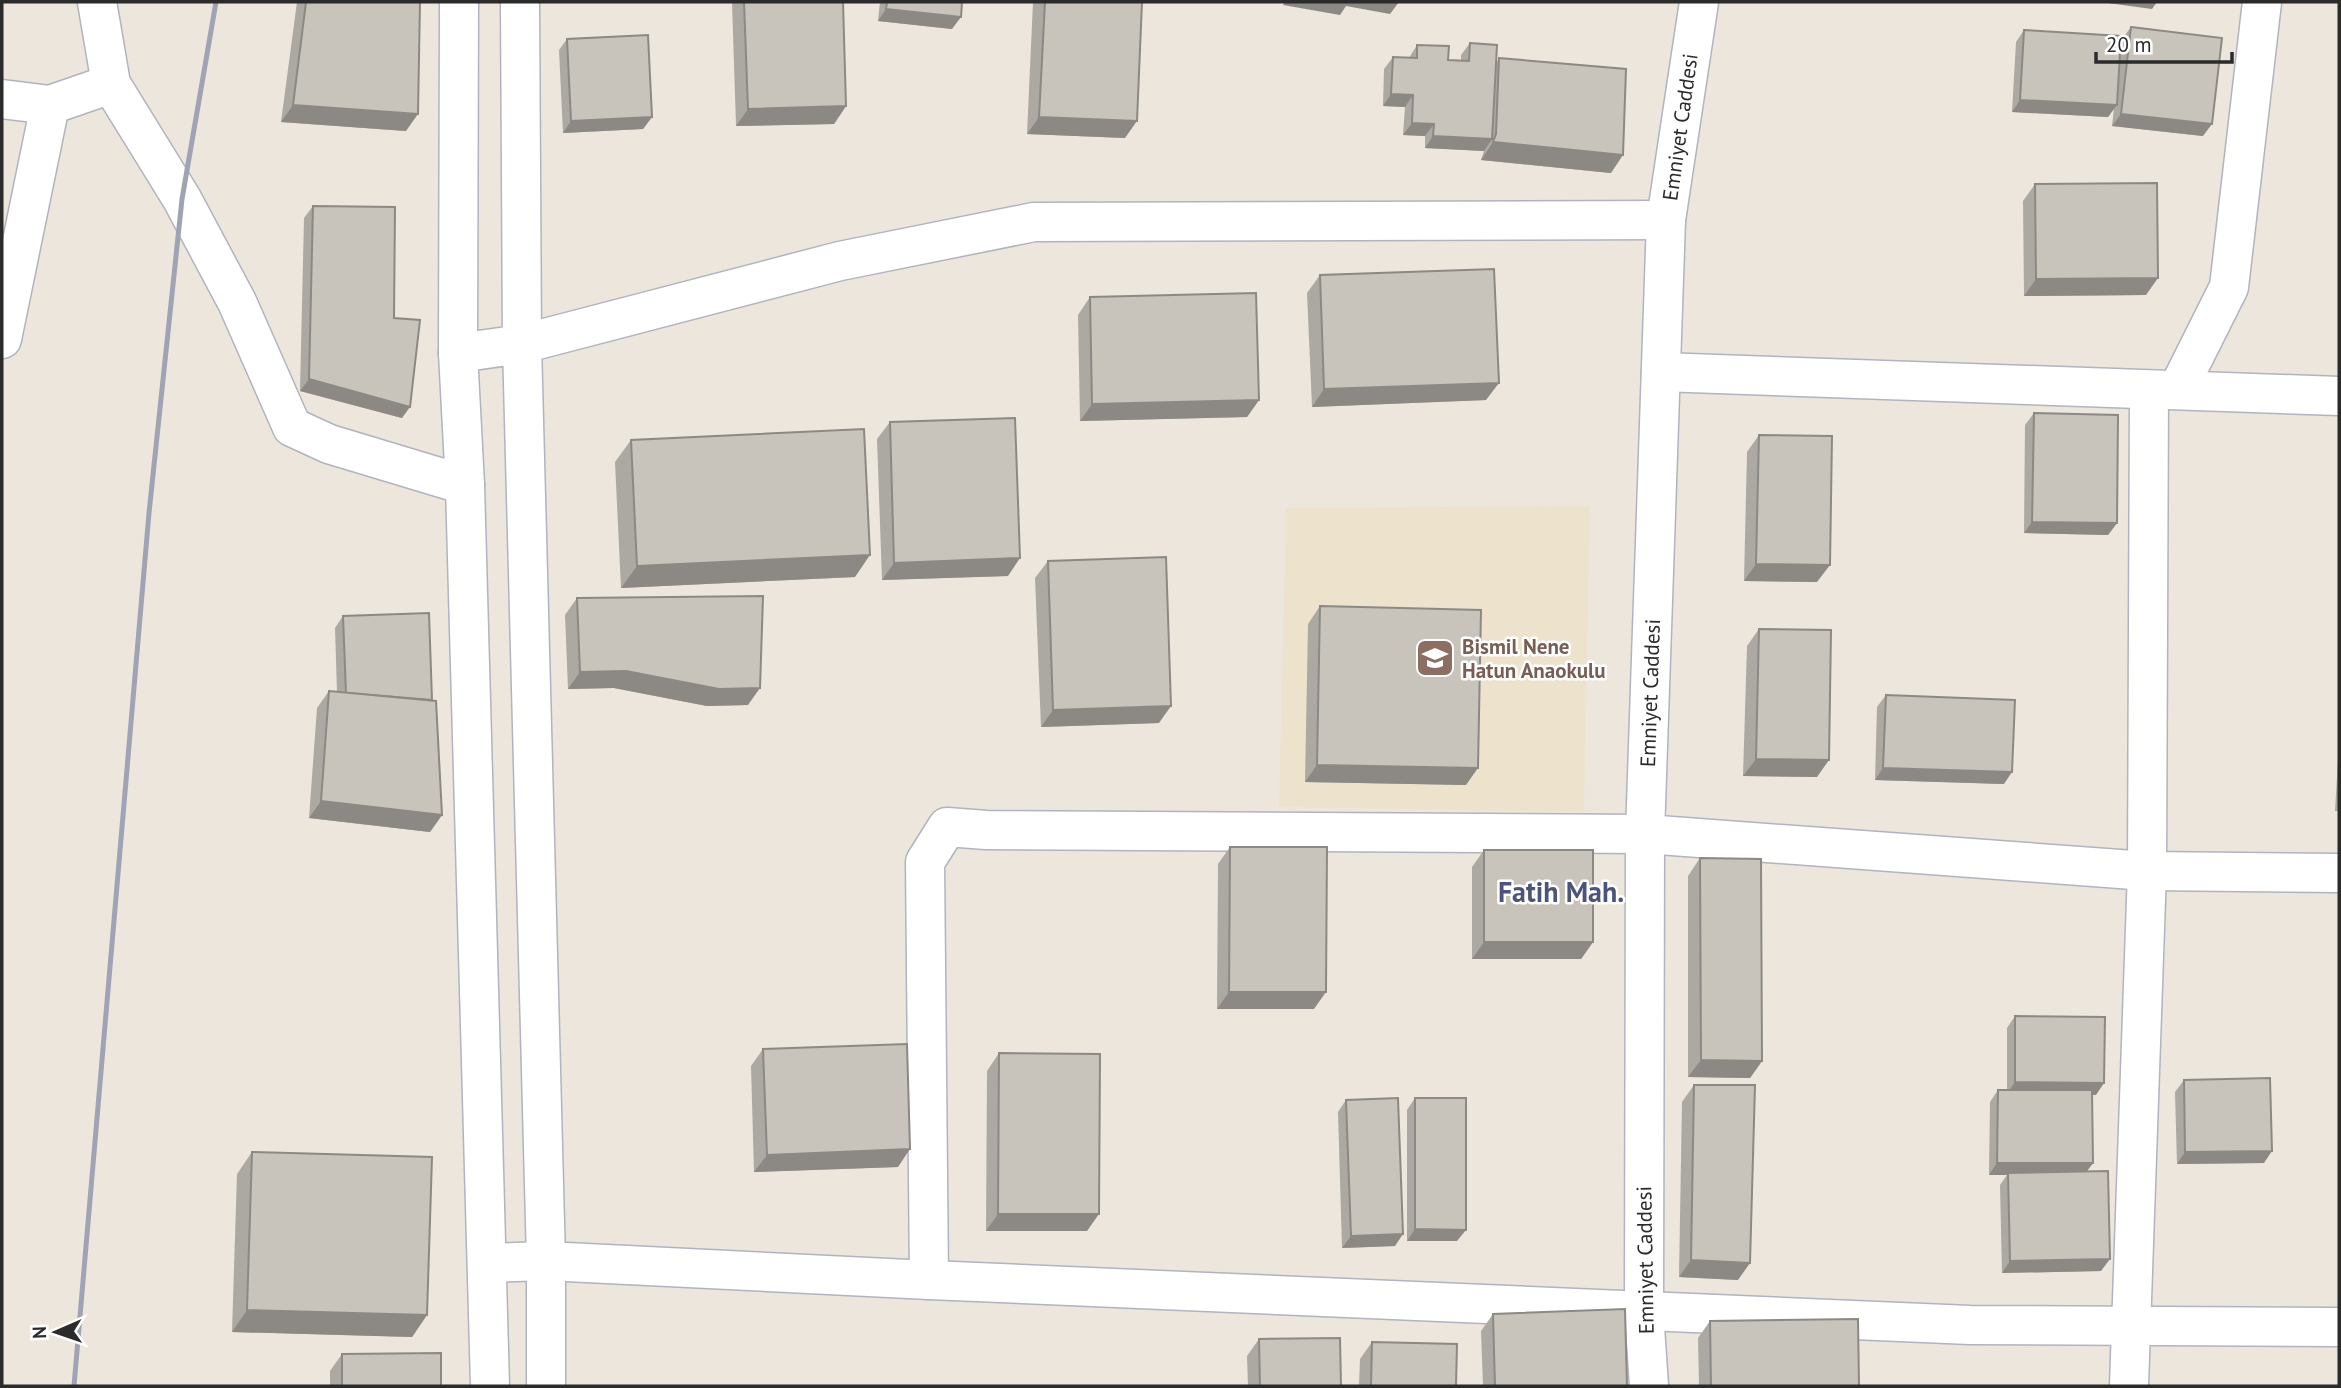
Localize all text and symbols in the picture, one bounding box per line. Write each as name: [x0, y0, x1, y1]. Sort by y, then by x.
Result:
scale bar: [2096, 21, 2232, 65]
text: 20 m: [2106, 31, 2152, 58]
street label: Emniyet Caddesi: [1656, 52, 1704, 202]
street label: Emniyet Caddesi: [1634, 618, 1666, 768]
place label: Bismil Nene Hatun Anaokulu: [1462, 633, 1606, 684]
school or university icon: Bismil Nene Hatun Anaokulu: [1414, 637, 1456, 679]
district label: Fatih Mah.: [1498, 873, 1624, 910]
street label: Emniyet Caddesi: [1630, 1186, 1660, 1334]
north arrow: [21, 1297, 91, 1367]
text: N: [27, 1326, 51, 1339]

